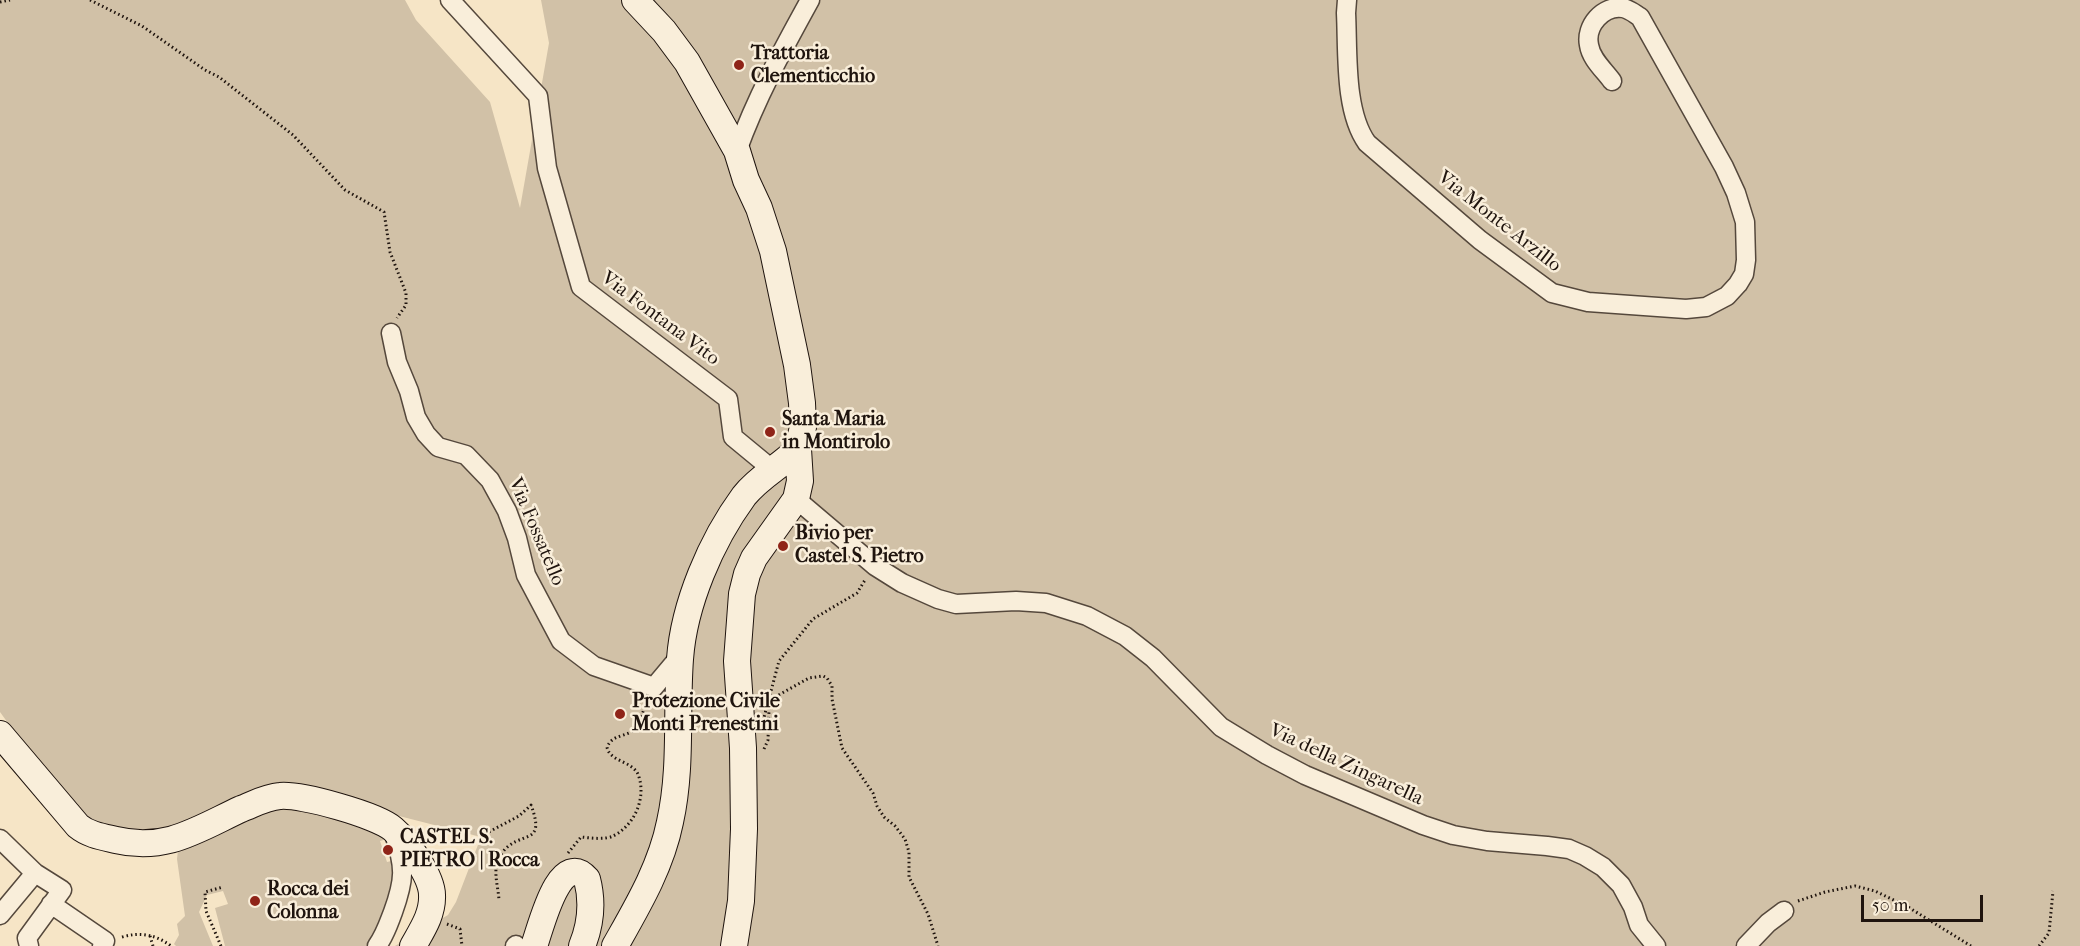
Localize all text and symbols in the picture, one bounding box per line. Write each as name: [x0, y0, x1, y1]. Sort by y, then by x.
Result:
place label: Trattoria Clementicchio: [751, 42, 875, 89]
marker: Trattoria Clementicchio: [732, 58, 746, 72]
street label: Via Monte Arzillo: [1432, 166, 1566, 278]
street label: Via Fontana Vito: [596, 267, 724, 371]
place label: Santa Maria in Montirolo: [782, 408, 890, 455]
marker: Santa Maria in Montirolo: [763, 425, 777, 439]
street label: Via Fossatello: [502, 474, 570, 590]
place label: Bivio per Castel S. Pietro: [795, 522, 924, 569]
marker: Bivio per Castel S. Pietro: [776, 539, 790, 553]
place label: Protezione Civile Monti Prenestini: [632, 690, 780, 737]
marker: Protezione Civile Monti Prenestini: [613, 707, 627, 721]
street label: Via della Zingarella: [1265, 719, 1427, 811]
place label: CASTEL S. PIETRO | Rocca: [400, 826, 539, 873]
marker: CASTEL S. PIETRO | Rocca: [381, 843, 395, 857]
place label: Rocca dei Colonna: [267, 878, 349, 925]
scale bar: [1864, 883, 1986, 921]
marker: Rocca dei Colonna: [248, 894, 262, 908]
text: 50 m: [1872, 895, 1908, 916]

